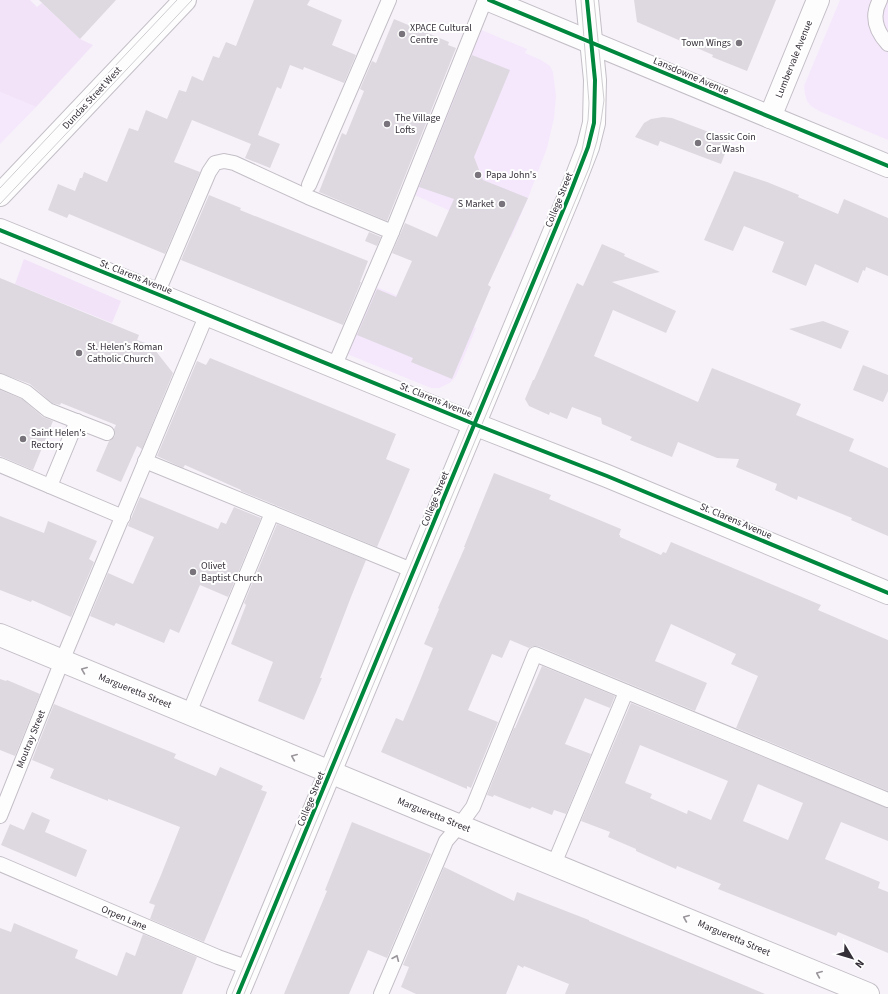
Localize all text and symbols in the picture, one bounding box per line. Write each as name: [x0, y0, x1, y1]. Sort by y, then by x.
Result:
street label: Lumbervale Avenue: [772, 18, 816, 100]
place label: XPACE Cultural Centre: [410, 21, 472, 47]
marker: XPACE Cultural Centre: [397, 29, 407, 39]
place label: Town Wings: [681, 36, 731, 50]
marker: Town Wings: [734, 38, 744, 48]
street label: Lansdowne Avenue: [651, 54, 731, 98]
street label: Dundas Street West: [59, 63, 125, 132]
place label: The Village Lofts: [395, 111, 440, 137]
marker: The Village Lofts: [382, 119, 392, 129]
place label: Classic Coin Car Wash: [706, 130, 756, 156]
marker: Classic Coin Car Wash: [693, 138, 703, 148]
place label: Papa John's: [486, 168, 536, 182]
marker: Papa John's: [473, 170, 483, 180]
street label: College Street: [542, 170, 577, 230]
place label: S Market: [458, 197, 495, 211]
marker: S Market: [497, 199, 507, 209]
street label: St. Clarens Avenue: [98, 256, 174, 298]
place label: St. Helen's Roman Catholic Church: [87, 340, 163, 366]
marker: St. Helen's Roman Catholic Church: [74, 348, 84, 358]
street label: St. Clarens Avenue: [398, 379, 474, 421]
place label: Saint Helen's Rectory: [31, 426, 86, 452]
marker: Saint Helen's Rectory: [18, 434, 28, 444]
street label: College Street: [418, 469, 453, 529]
street label: St. Clarens Avenue: [698, 499, 774, 543]
place label: Olivet Baptist Church: [201, 559, 262, 585]
marker: Olivet Baptist Church: [188, 567, 198, 577]
one-way arrow: [80, 667, 88, 675]
street label: Margueretta Street: [96, 670, 174, 712]
street label: Moutray Street: [13, 707, 49, 770]
one-way arrow: [291, 754, 299, 762]
street label: College Street: [294, 769, 329, 829]
street label: Margueretta Street: [395, 794, 473, 836]
street label: Orpen Lane: [99, 902, 149, 934]
one-way arrow: [683, 915, 690, 923]
street label: Margueretta Street: [695, 916, 773, 960]
north arrow: [832, 938, 872, 978]
one-way arrow: [392, 955, 400, 962]
text: N: [851, 956, 868, 971]
one-way arrow: [816, 970, 823, 978]

